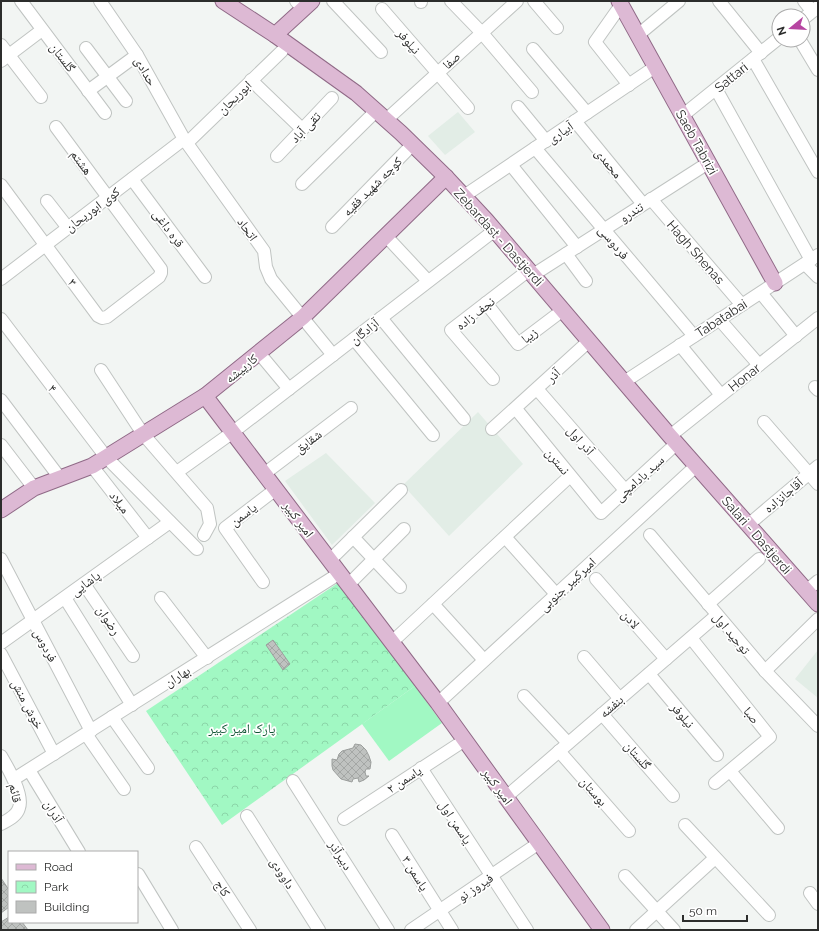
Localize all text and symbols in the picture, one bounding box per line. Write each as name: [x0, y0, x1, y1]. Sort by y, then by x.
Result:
north arrow: [771, 8, 811, 48]
street label: نیلوفر: [392, 25, 424, 58]
text: N: [774, 25, 789, 37]
street label: گلستان: [46, 40, 79, 76]
street label: صفا: [439, 49, 463, 72]
street label: حدادی: [130, 54, 160, 89]
street label: Sattari: [712, 60, 751, 95]
street label: ابوریحان: [214, 77, 255, 118]
street label: Saeb Tabrizi: [673, 107, 721, 177]
street label: تقی آباد: [287, 109, 324, 147]
street label: آبیاری: [545, 118, 577, 147]
street label: محمدی: [591, 145, 625, 182]
street label: هشتم: [67, 147, 96, 178]
street label: کوچه شهید فقیه: [340, 153, 406, 220]
street label: کوی ابوریحان: [62, 184, 124, 236]
street label: Zebardast - Dastjerdi: [451, 186, 546, 289]
street label: تندرو: [616, 199, 647, 227]
street label: قره داغی: [149, 206, 187, 251]
street label: اتحاد: [234, 215, 261, 244]
street label: Hagh Shenas: [664, 217, 727, 287]
street label: فردوسی: [594, 222, 632, 263]
street label: ۳: [65, 275, 80, 289]
street label: نجف زاده: [453, 294, 498, 334]
street label: Tabatabai: [693, 296, 750, 341]
street label: آزادگان: [347, 315, 383, 348]
street label: زیبا: [518, 324, 541, 347]
street label: کارپیشه: [222, 350, 262, 387]
street label: Honar: [725, 360, 764, 395]
street label: آذر: [543, 365, 565, 387]
street label: ۴: [45, 381, 60, 395]
street label: آذر اول: [563, 423, 598, 459]
street label: شقایق: [292, 426, 325, 457]
street label: نسترن: [542, 445, 573, 478]
street label: سید بادامچی: [611, 452, 668, 505]
street label: آقاجانزاده: [761, 474, 807, 517]
street label: میلاد: [106, 488, 133, 517]
street label: Salari - Dastjerdi: [719, 493, 794, 577]
street label: امیر کبیر: [279, 497, 317, 541]
street label: یاسمن: [227, 500, 260, 530]
street label: امیرکبیر جنوبی: [536, 554, 599, 615]
street label: پاشایی: [68, 568, 104, 600]
street label: رضوان: [93, 603, 124, 638]
street label: لادن: [618, 607, 643, 633]
street label: توحید اول: [709, 609, 754, 658]
street label: فردوس: [30, 626, 60, 665]
street label: بهاران: [162, 663, 193, 691]
street label: خوش منش: [7, 677, 47, 732]
street label: بنفشه: [596, 692, 627, 721]
street label: نیلوفر: [666, 699, 697, 732]
street label: صبا: [740, 704, 763, 727]
park label: پارک امیر کبیر: [208, 721, 276, 737]
street label: گلستان: [620, 738, 654, 774]
street label: یاسمن ۲: [384, 763, 425, 797]
street label: امیر کبیر: [478, 764, 516, 808]
street label: بوستان: [576, 774, 610, 810]
street label: قائم: [5, 782, 25, 804]
street label: آذران: [40, 797, 67, 827]
street label: یاسمن اول: [435, 797, 475, 848]
street label: دبیرآذر: [324, 837, 356, 874]
legend: [8, 851, 138, 923]
street label: یاسمن ۳: [398, 853, 432, 894]
street label: داوودی: [266, 855, 298, 892]
text: Road: [44, 860, 73, 874]
street label: فیروز نو: [455, 870, 496, 905]
street label: کاج: [210, 877, 234, 901]
text: Park: [44, 880, 69, 894]
scale bar: [683, 897, 747, 923]
text: Building: [44, 900, 90, 914]
text: 50 m: [689, 904, 717, 918]

